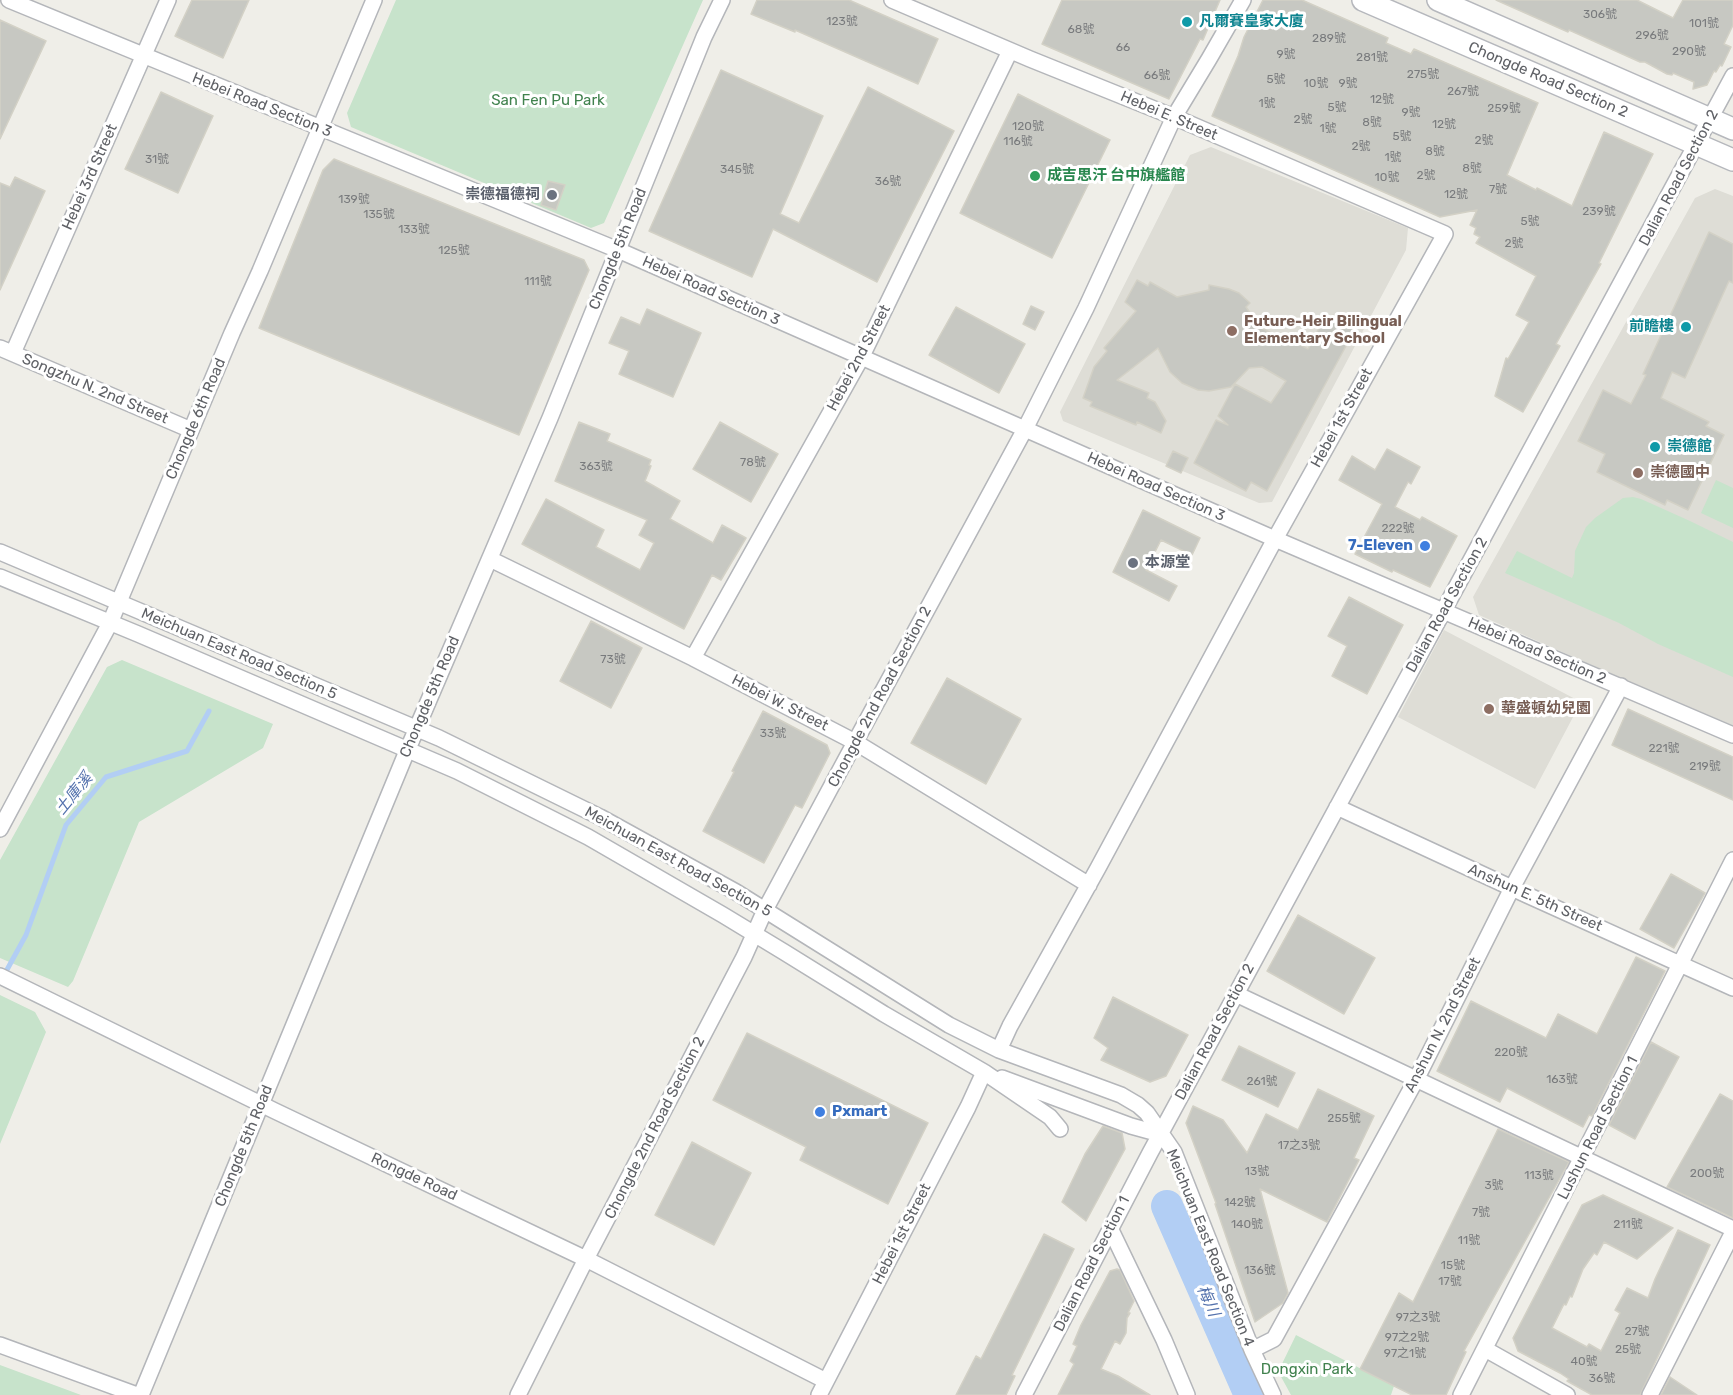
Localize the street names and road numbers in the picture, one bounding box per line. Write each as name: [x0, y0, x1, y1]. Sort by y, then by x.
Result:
street label: Chongde Road Section 2: [1465, 38, 1631, 122]
street label: Hebei Road Section 3: [190, 69, 334, 141]
street label: Hebei E. Street: [1118, 87, 1220, 145]
street label: Dalian Road Section 2: [1635, 107, 1723, 249]
street label: Hebei 3rd Street: [59, 121, 121, 233]
street label: Chongde 5th Road: [585, 185, 651, 313]
street label: Hebei Road Section 3: [639, 253, 783, 329]
street label: Hebei 2nd Street: [823, 302, 895, 414]
street label: Songzhu N. 2nd Street: [19, 350, 171, 428]
street label: Chongde 6th Road: [162, 356, 230, 482]
street label: Hebei 1st Street: [1307, 365, 1377, 471]
street label: Hebei Road Section 3: [1084, 449, 1228, 525]
street label: Dalian Road Section 2: [1402, 534, 1492, 676]
street label: Meichuan East Road Section 5: [138, 604, 340, 704]
street label: Chongde 2nd Road Section 2: [825, 604, 935, 790]
street label: Hebei Road Section 2: [1465, 614, 1609, 688]
street label: Chongde 5th Road: [396, 634, 464, 760]
street label: Hebei W. Street: [729, 671, 831, 735]
street label: Meichuan East Road Section 5: [581, 803, 775, 921]
street label: Anshun E. 5th Street: [1465, 860, 1605, 936]
street label: Anshun N. 2nd Street: [1401, 954, 1485, 1096]
street label: Dalian Road Section 2: [1171, 961, 1259, 1103]
street label: Chongde 2nd Road Section 2: [601, 1034, 709, 1222]
street label: Lushun Road Section 1: [1554, 1053, 1642, 1203]
street label: Chongde 5th Road: [211, 1082, 277, 1210]
street label: Meichuan East Road Section 4: [1162, 1147, 1258, 1349]
street label: Rongde Road: [368, 1149, 460, 1205]
street label: Hebei 1st Street: [869, 1181, 935, 1287]
street label: Dalian Road Section 1: [1050, 1193, 1134, 1335]

